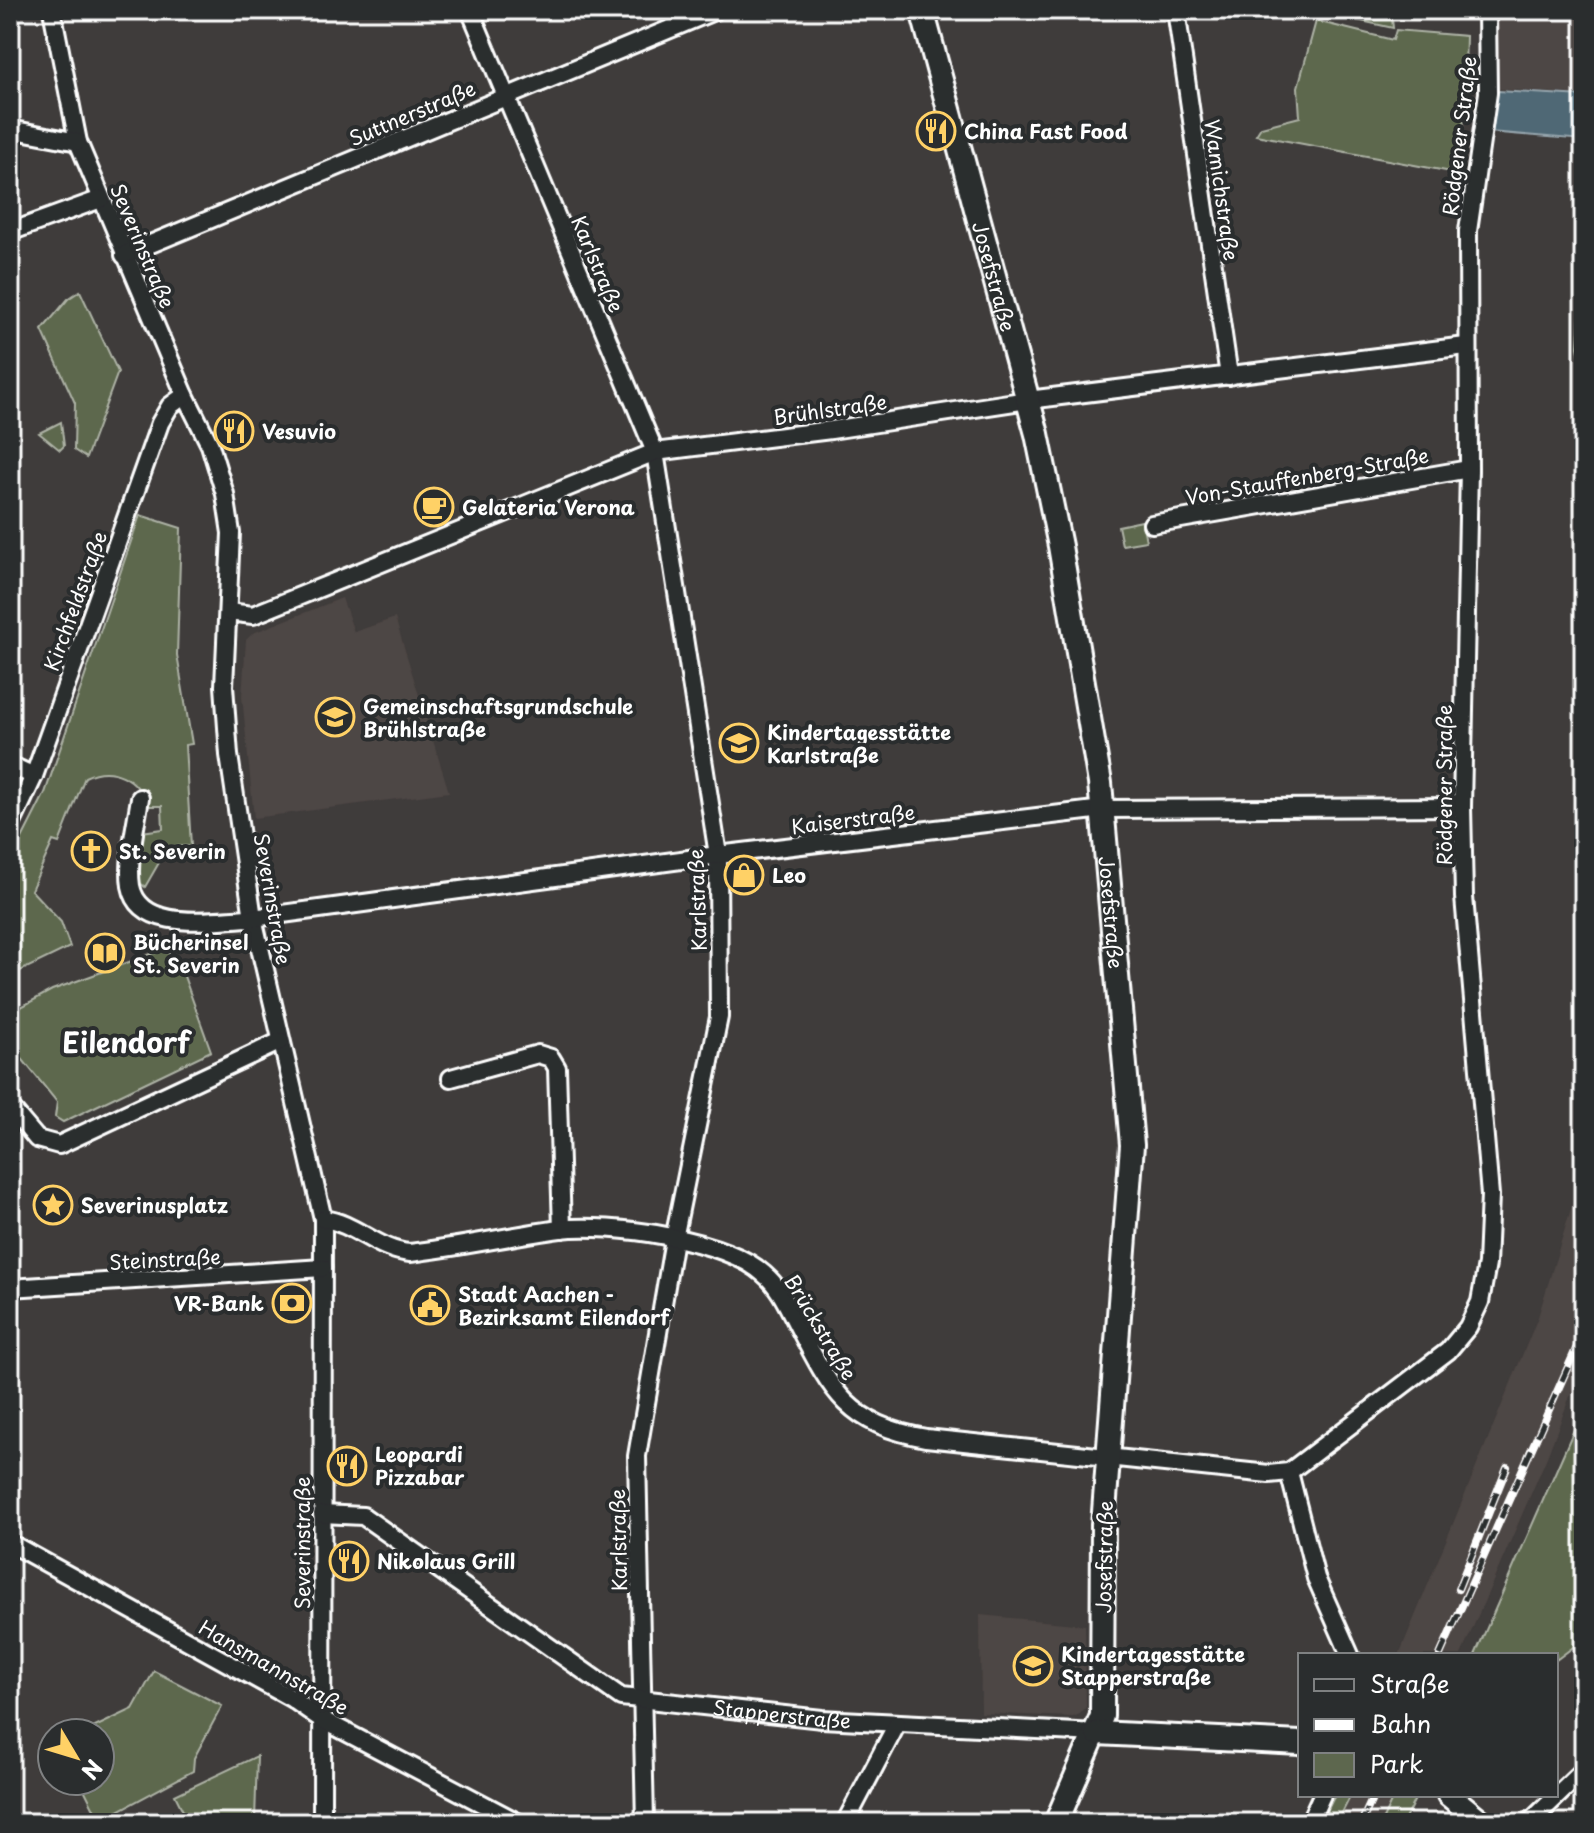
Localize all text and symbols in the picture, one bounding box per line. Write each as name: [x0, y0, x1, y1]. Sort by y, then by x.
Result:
street label: Rödgener Straße: [1434, 54, 1484, 218]
street label: Suttnerstraße: [344, 73, 480, 153]
restaurant icon: China Fast Food: [915, 110, 957, 152]
place label: China Fast Food: [964, 116, 1128, 146]
street label: Wamichstraße: [1197, 117, 1247, 263]
street label: Severinstraße: [103, 179, 183, 313]
street label: Karlstraße: [564, 211, 632, 317]
street label: Josefstraße: [965, 218, 1023, 335]
street label: Brühlstraße: [771, 386, 889, 432]
restaurant icon: Vesuvio: [213, 410, 255, 452]
place label: Vesuvio: [262, 416, 336, 446]
street label: Von-Stauffenberg-Straße: [1183, 440, 1431, 512]
cafe icon: Gelateria Verona: [413, 486, 455, 528]
place label: Gelateria Verona: [462, 492, 635, 522]
street label: Kirchfeldstraße: [36, 527, 114, 675]
place label: Gemeinschaftsgrundschule Brühlstraße: [363, 691, 633, 744]
school or university icon: Gemeinschaftsgrundschule Brühlstraße: [314, 696, 356, 738]
street label: Rödgener Straße: [1429, 705, 1459, 865]
place label: Kindertagesstätte Karlstraße: [767, 717, 951, 770]
school or university icon: Kindertagesstätte Karlstraße: [718, 722, 760, 764]
street label: Kaiserstraße: [789, 797, 917, 841]
church icon: St. Severin: [70, 830, 112, 872]
street label: Severinstraße: [247, 831, 299, 967]
place label: St. Severin: [119, 836, 226, 866]
street label: Karlstraße: [680, 848, 714, 952]
shop icon: Leo: [723, 854, 765, 896]
street label: Josefstraße: [1092, 855, 1131, 970]
place label: Leo: [772, 860, 806, 890]
place label: Bücherinsel St. Severin: [133, 927, 248, 980]
library icon: Bücherinsel St. Severin: [84, 932, 126, 974]
district label: Eilendorf: [62, 1020, 192, 1063]
place icon: Severinusplatz: [32, 1184, 74, 1226]
place label: Severinusplatz: [81, 1190, 228, 1220]
street label: Steinstraße: [109, 1241, 221, 1277]
street label: Brückstraße: [778, 1268, 864, 1386]
place label: Stadt Aachen - Bezirksamt Eilendorf: [458, 1279, 671, 1332]
bank icon: VR-Bank: [271, 1282, 313, 1324]
public building icon: Stadt Aachen - Bezirksamt Eilendorf: [409, 1284, 451, 1326]
place label: VR-Bank: [174, 1288, 265, 1318]
place label: Leopardi Pizzabar: [375, 1439, 465, 1492]
restaurant icon: Leopardi Pizzabar: [326, 1445, 368, 1487]
street label: Severinstraße: [287, 1477, 317, 1609]
street label: Karlstraße: [602, 1489, 634, 1591]
street label: Josefstraße: [1088, 1500, 1120, 1614]
restaurant icon: Nikolaus Grill: [328, 1540, 370, 1582]
place label: Nikolaus Grill: [377, 1546, 515, 1576]
street label: Hansmannstraße: [194, 1612, 354, 1722]
place label: Kindertagesstätte Stapperstraße: [1061, 1639, 1245, 1692]
school or university icon: Kindertagesstätte Stapperstraße: [1012, 1645, 1054, 1687]
legend: [1298, 1653, 1558, 1797]
text: Straße: [1370, 1665, 1449, 1701]
street label: Stapperstraße: [711, 1692, 852, 1735]
text: Bahn: [1370, 1705, 1431, 1741]
north arrow: [36, 1717, 116, 1797]
text: Park: [1370, 1745, 1424, 1781]
text: N: [75, 1753, 111, 1787]

